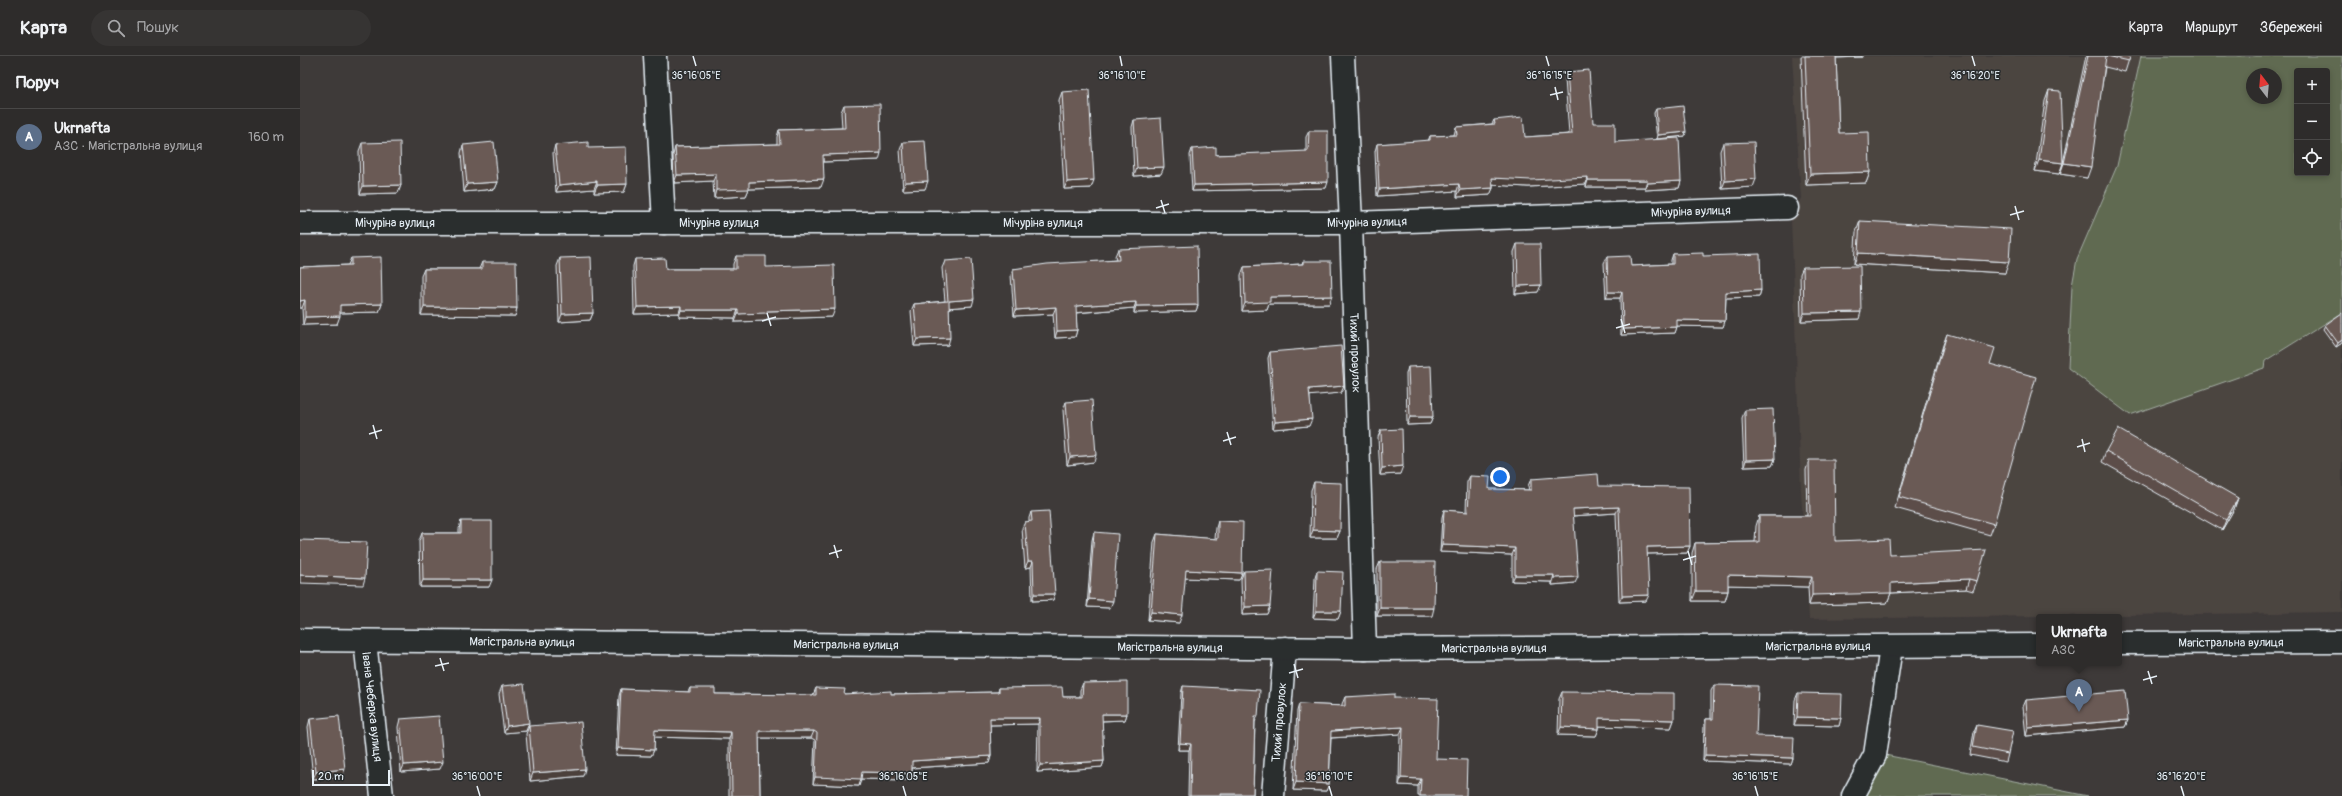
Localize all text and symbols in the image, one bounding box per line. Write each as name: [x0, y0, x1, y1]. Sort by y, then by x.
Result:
search box: [91, 10, 371, 46]
text: Карта: [20, 16, 67, 40]
icon: search: [105, 17, 127, 39]
text: Пошук: [137, 18, 179, 37]
text: Карта: [2128, 19, 2163, 36]
text: Маршрут: [2185, 19, 2238, 36]
text: Збережені: [2260, 19, 2322, 36]
north arrow: [2246, 68, 2282, 104]
map controls: [2294, 68, 2330, 176]
button: +: [2294, 68, 2330, 104]
text: 36°16'05"E: [672, 70, 721, 82]
text: 36°16'10"E: [1098, 70, 1146, 82]
text: 36°16'15"E: [1526, 70, 1572, 82]
text: 36°16'20"E: [1950, 70, 2000, 82]
text: Поруч: [16, 72, 59, 93]
button: −: [2294, 104, 2330, 140]
text: Ukrnafta: [54, 119, 110, 138]
text: A: [25, 129, 33, 145]
text: 160 m: [248, 129, 284, 145]
text: АЗС · Магістральна вулиця: [54, 138, 202, 154]
button: locate: [2294, 140, 2330, 176]
street label: Мічуріна вулиця: [1651, 202, 1731, 220]
street label: Мічуріна вулиця: [1327, 214, 1408, 231]
street label: Мічуріна вулиця: [355, 216, 435, 231]
street label: Мічуріна вулиця: [679, 216, 759, 231]
street label: Мічуріна вулиця: [1003, 216, 1083, 231]
street label: Тихий провулок: [1346, 313, 1364, 393]
your location: [1490, 467, 1510, 487]
popup: [2036, 614, 2122, 666]
text: Ukrnafta: [2051, 623, 2107, 642]
street label: Магістральна вулиця: [469, 634, 575, 650]
street label: Магістральна вулиця: [2178, 635, 2284, 650]
street label: Магістральна вулиця: [793, 637, 899, 653]
street label: Магістральна вулиця: [1765, 638, 1871, 654]
street label: Магістральна вулиця: [1117, 639, 1223, 655]
street label: Магістральна вулиця: [1441, 640, 1547, 656]
text: АЗС: [2051, 642, 2075, 658]
street label: Івана Чеберка вулиця: [359, 651, 386, 763]
pin: A: [2066, 679, 2092, 712]
street label: Тихий провулок: [1268, 682, 1290, 763]
scale bar: [312, 768, 390, 787]
text: 20 m: [318, 770, 344, 783]
text: 36°16'00"E: [452, 771, 502, 783]
text: 36°16'05"E: [879, 771, 928, 783]
text: 36°16'10"E: [1305, 771, 1353, 783]
text: 36°16'15"E: [1732, 771, 1778, 783]
text: 36°16'20"E: [2156, 771, 2206, 783]

